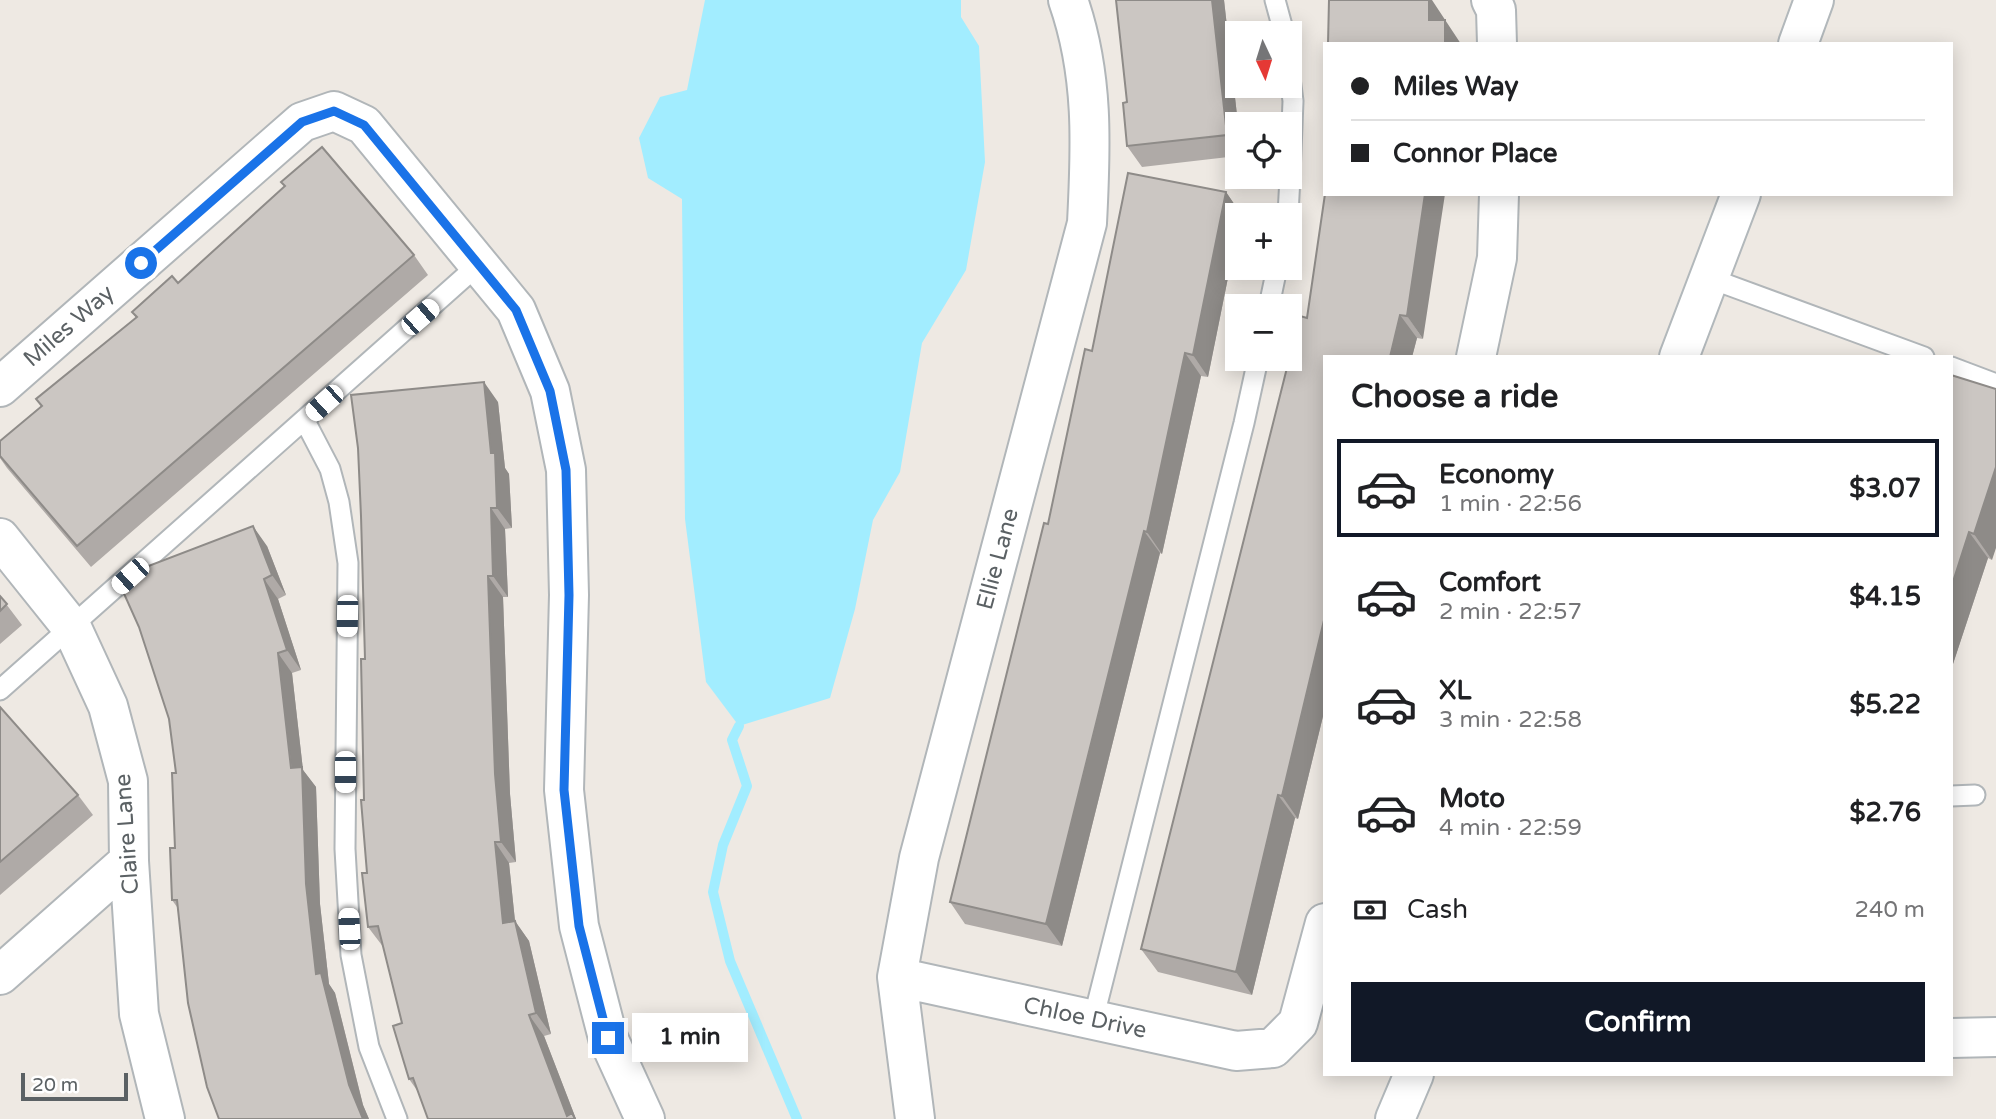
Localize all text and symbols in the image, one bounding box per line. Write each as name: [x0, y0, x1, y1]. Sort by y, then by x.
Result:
north arrow: [1225, 21, 1302, 98]
map controls: [1225, 21, 1302, 371]
text: Miles Way: [1393, 71, 1518, 102]
button: locate: [1225, 112, 1302, 189]
text: Connor Place: [1393, 138, 1558, 169]
button: +: [1225, 203, 1302, 280]
route start: [125, 247, 157, 279]
street label: Miles Way: [18, 279, 120, 373]
button: −: [1225, 294, 1302, 371]
car: [398, 295, 443, 339]
text: Choose a ride: [1351, 378, 1558, 416]
car: [302, 381, 347, 425]
icon: car: [1355, 457, 1418, 520]
text: Economy: [1439, 459, 1554, 490]
text: $3.07: [1849, 473, 1921, 504]
text: 1 min · 22:56: [1439, 490, 1582, 518]
street label: Ellie Lane: [971, 505, 1025, 613]
car: [108, 554, 153, 598]
icon: car: [1355, 565, 1418, 628]
text: Comfort: [1439, 567, 1541, 598]
text: $4.15: [1849, 581, 1921, 612]
car: [337, 595, 358, 637]
text: 2 min · 22:57: [1439, 598, 1582, 626]
icon: car: [1355, 673, 1418, 736]
text: XL: [1439, 675, 1471, 706]
text: $5.22: [1849, 689, 1921, 720]
text: 3 min · 22:58: [1439, 706, 1582, 734]
car: [335, 751, 356, 793]
street label: Claire Lane: [109, 773, 145, 895]
icon: car: [1355, 781, 1418, 844]
text: Moto: [1439, 783, 1505, 814]
text: $2.76: [1849, 797, 1921, 828]
text: 4 min · 22:59: [1439, 814, 1582, 842]
icon: cash: [1351, 891, 1389, 929]
text: Cash: [1407, 894, 1468, 925]
text: 240 m: [1855, 896, 1925, 924]
car: [338, 907, 361, 951]
button: Confirm: [1351, 982, 1925, 1062]
street label: Chloe Drive: [1021, 991, 1149, 1045]
callout: 1 min: [632, 1014, 748, 1062]
route end: [592, 1022, 624, 1054]
text: 1 min: [659, 1023, 721, 1051]
scale bar: [21, 1070, 128, 1102]
text: 20 m: [32, 1074, 78, 1096]

